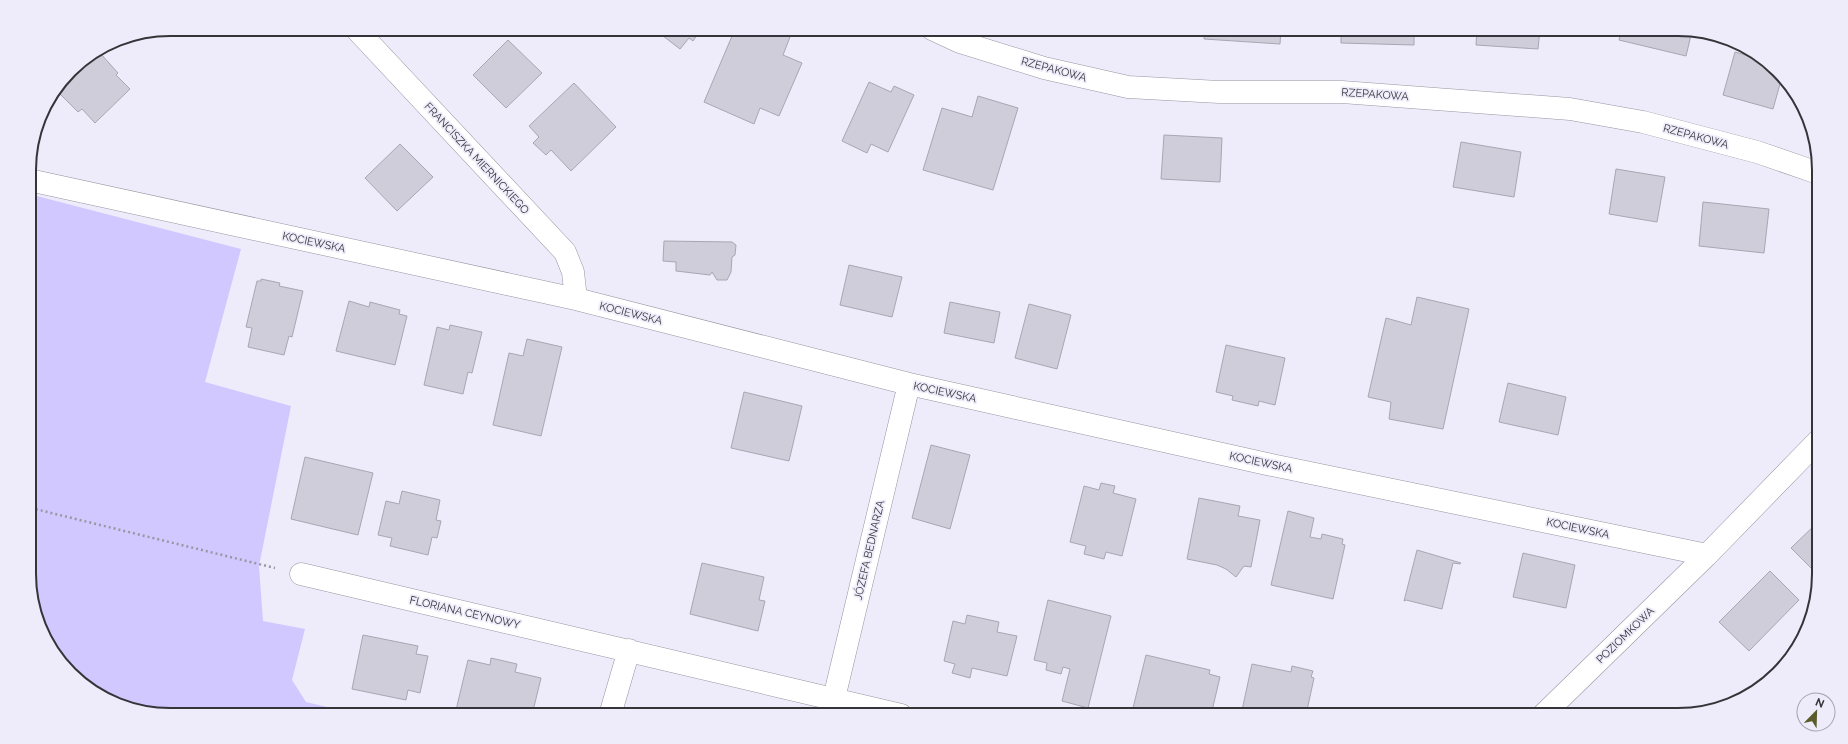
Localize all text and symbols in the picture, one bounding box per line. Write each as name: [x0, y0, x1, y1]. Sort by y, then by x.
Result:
street label: RZEPAKOWA: [1020, 54, 1089, 85]
street label: RZEPAKOWA: [1341, 86, 1410, 103]
street label: FRANCISZKA MIERNICKIEGO: [421, 100, 532, 217]
street label: RZEPAKOWA: [1662, 121, 1731, 152]
street label: KOCIEWSKA: [281, 229, 347, 256]
street label: KOCIEWSKA: [598, 299, 664, 328]
street label: KOCIEWSKA: [912, 379, 978, 406]
street label: KOCIEWSKA: [1228, 449, 1294, 476]
street label: JÓZEFA BEDNARZA: [851, 498, 887, 601]
street label: KOCIEWSKA: [1545, 515, 1611, 542]
street label: FLORIANA CEYNOWY: [408, 593, 521, 632]
street label: POZIOMKOWA: [1594, 604, 1657, 666]
north arrow: [1796, 692, 1836, 732]
text: N: [1813, 696, 1826, 711]

